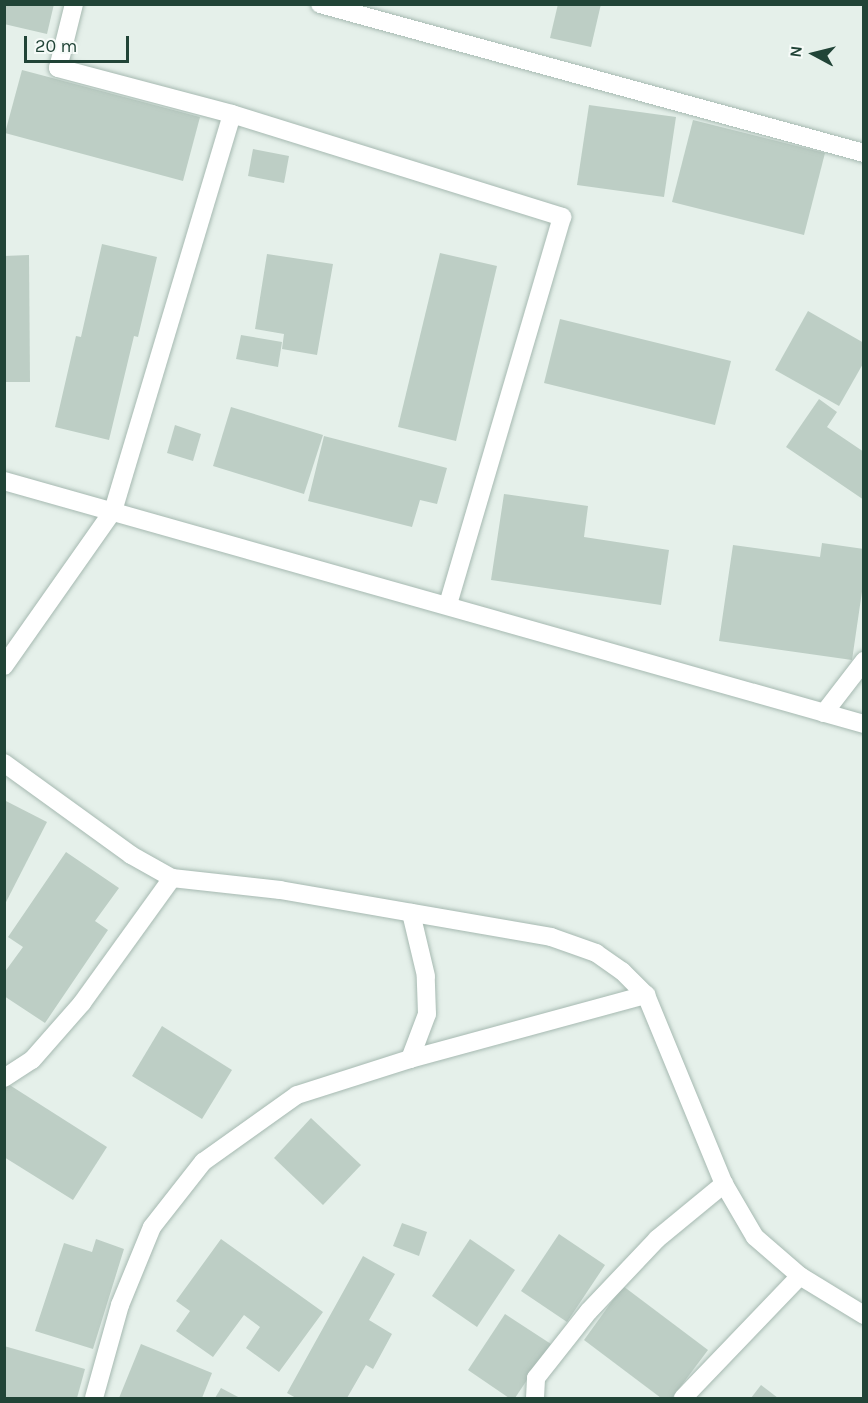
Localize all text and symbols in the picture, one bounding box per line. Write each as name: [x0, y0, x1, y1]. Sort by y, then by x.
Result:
scale bar: [27, 24, 132, 62]
north arrow: [784, 24, 844, 84]
text: 20 m: [35, 35, 77, 57]
text: N: [786, 45, 806, 59]

